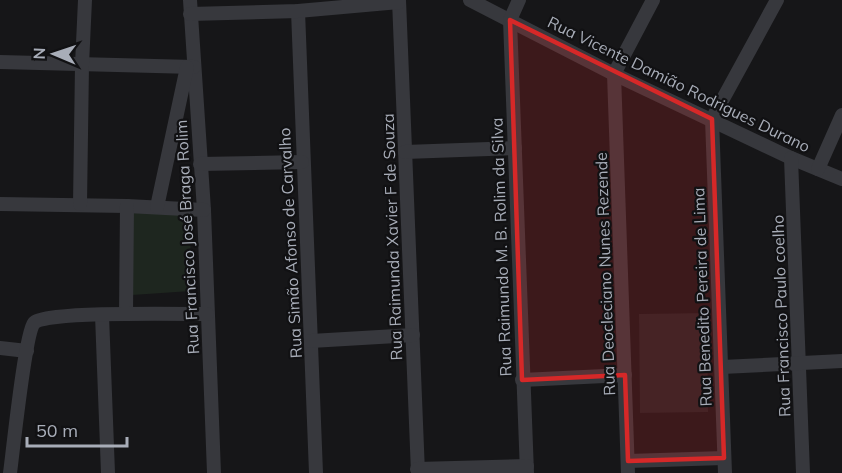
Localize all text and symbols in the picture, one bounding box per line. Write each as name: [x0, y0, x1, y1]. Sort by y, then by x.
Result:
street label: Rua Vicente Damião Rodrigues Durano: [544, 12, 814, 156]
north arrow: [24, 24, 84, 84]
text: N: [29, 47, 49, 60]
street label: Rua Raimunda Xavier F de Souza: [378, 113, 406, 361]
street label: Rua Raimundo M. B. Rolim da Silva: [486, 117, 516, 377]
street label: Rua Francisco José Braga Rolim: [171, 119, 203, 355]
street label: Rua Simão Afonso de Carvalho: [274, 127, 306, 359]
street label: Rua Deocleciano Nunes Rezende: [591, 152, 619, 396]
street label: Rua Benedito Pereira de Lima: [688, 187, 716, 407]
street label: Rua Francisco Paulo coelho: [767, 215, 795, 417]
scale bar: [27, 410, 128, 448]
text: 50 m: [36, 419, 78, 442]

